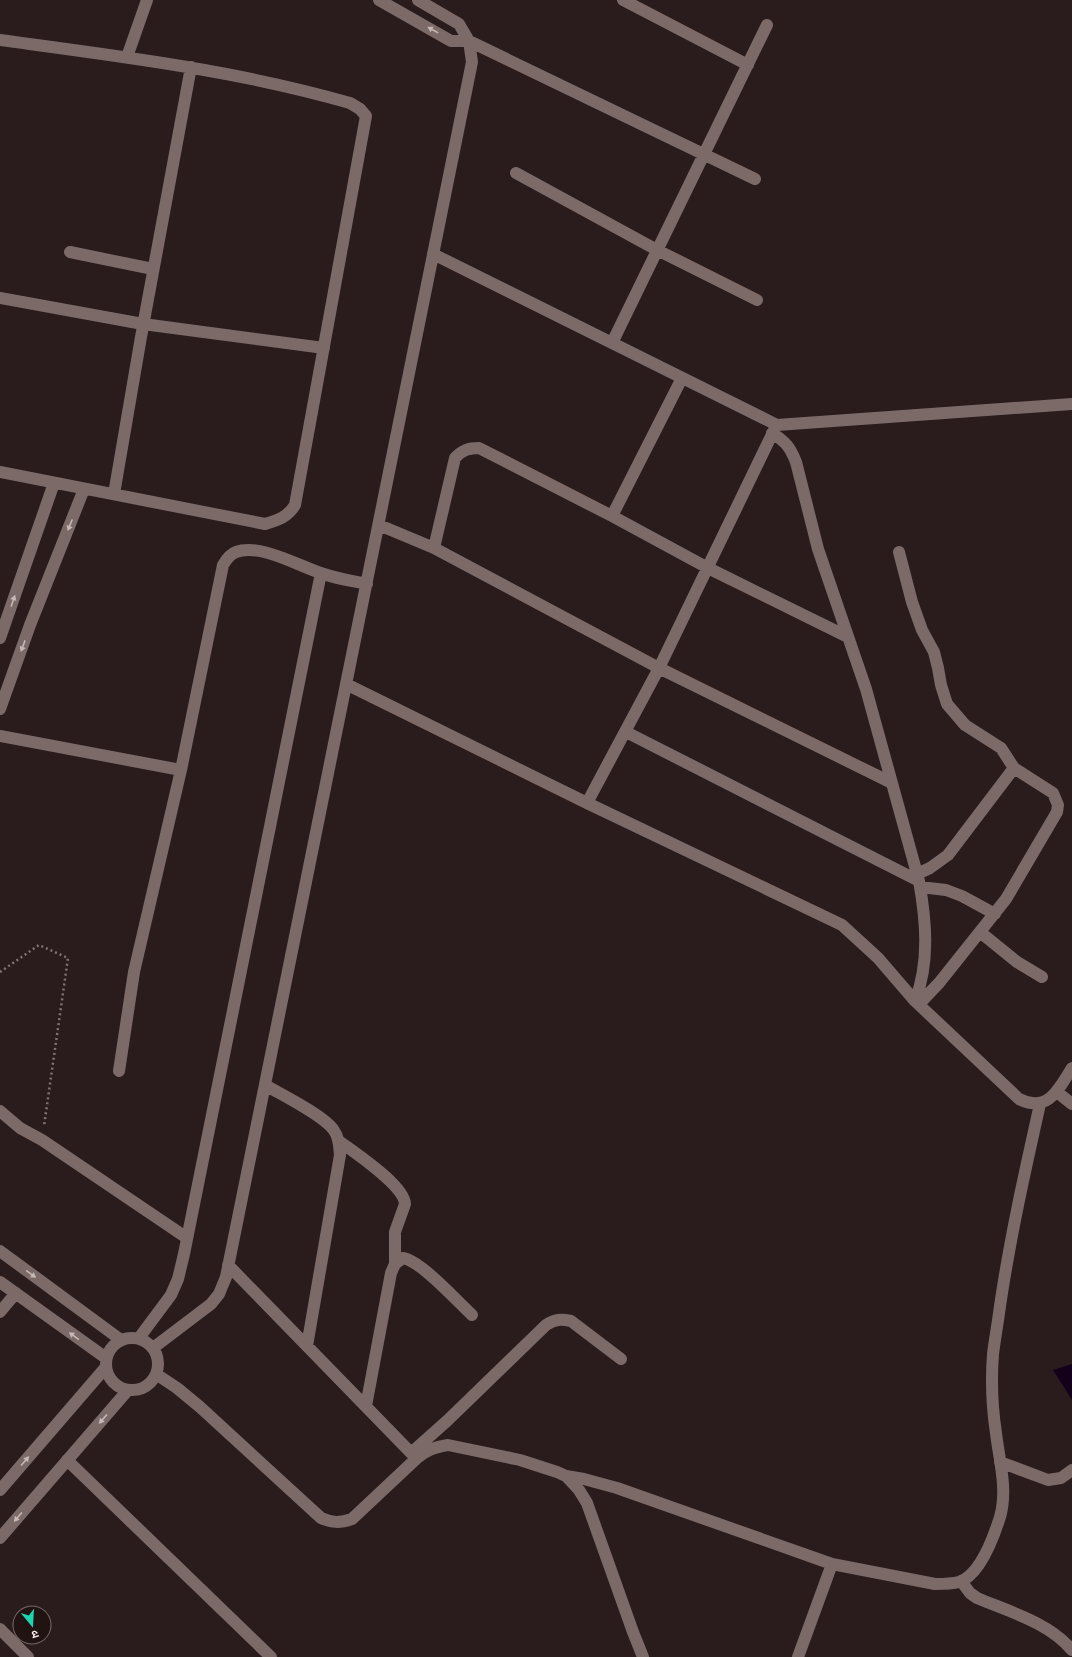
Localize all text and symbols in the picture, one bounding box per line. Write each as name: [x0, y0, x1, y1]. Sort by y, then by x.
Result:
one-way arrow: [427, 27, 439, 34]
one-way arrow: [66, 519, 72, 531]
one-way arrow: [10, 595, 16, 607]
one-way arrow: [19, 640, 25, 652]
one-way arrow: [26, 1270, 37, 1278]
one-way arrow: [69, 1331, 80, 1340]
one-way arrow: [98, 1414, 107, 1424]
one-way arrow: [21, 1455, 30, 1466]
one-way arrow: [13, 1512, 22, 1523]
north arrow: [12, 1605, 52, 1645]
text: उ: [29, 1627, 40, 1642]

